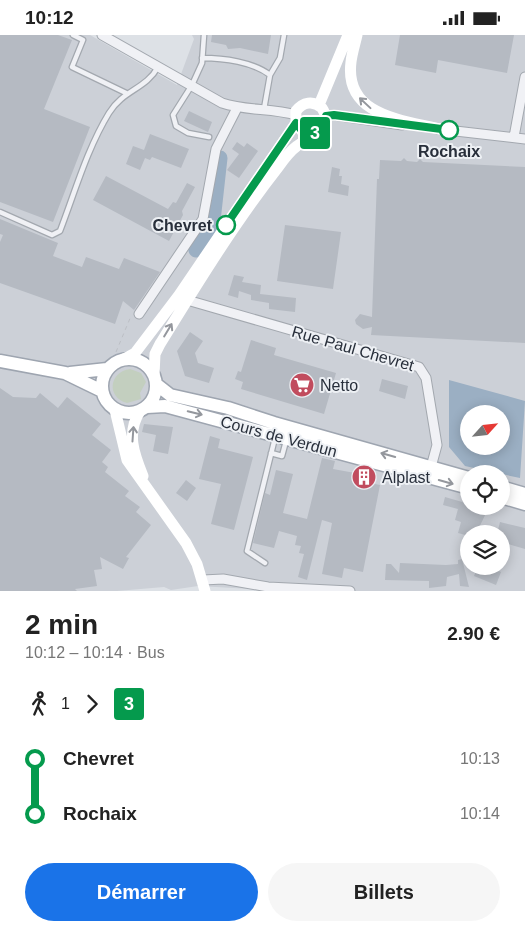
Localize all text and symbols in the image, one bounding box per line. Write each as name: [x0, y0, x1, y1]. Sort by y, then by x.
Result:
text: 10:12: [25, 7, 74, 28]
one-way arrow: [359, 97, 371, 109]
line badge: 3: [299, 117, 331, 149]
marker: Rochaix: [439, 120, 459, 140]
text: 3: [310, 123, 320, 143]
place label: Rochaix: [418, 143, 480, 160]
marker: Chevret: [216, 215, 236, 235]
place label: Chevret: [152, 217, 213, 234]
one-way arrow: [164, 323, 174, 337]
street label: Rue Paul Chevret: [290, 323, 416, 374]
supermarket icon: Netto: [289, 372, 315, 398]
place label: Netto: [320, 377, 358, 394]
north arrow: [460, 405, 510, 455]
map controls: [460, 405, 510, 575]
one-way arrow: [186, 409, 202, 418]
street label: Cours de Verdun: [219, 413, 339, 460]
one-way arrow: [128, 426, 137, 442]
one-way arrow: [381, 450, 397, 459]
building icon: Alplast: [351, 464, 377, 490]
button: locate: [460, 465, 510, 515]
place label: Alplast: [382, 469, 431, 486]
one-way arrow: [437, 477, 453, 487]
button: layers: [460, 525, 510, 575]
text: 2 min: [25, 609, 98, 640]
text: 2.90 €: [447, 623, 500, 644]
text: 10:12 – 10:14 · Bus: [25, 644, 165, 661]
icon: walk: [25, 690, 53, 718]
icon: forward: [78, 690, 106, 718]
text: 3: [124, 694, 134, 714]
text: 1: [61, 695, 70, 712]
text: Chevret: [63, 748, 134, 769]
text: 10:13: [460, 750, 500, 767]
text: Rochaix: [63, 803, 137, 824]
text: 10:14: [460, 805, 500, 822]
button: Démarrer: [25, 863, 258, 921]
button: Billets: [268, 863, 500, 921]

